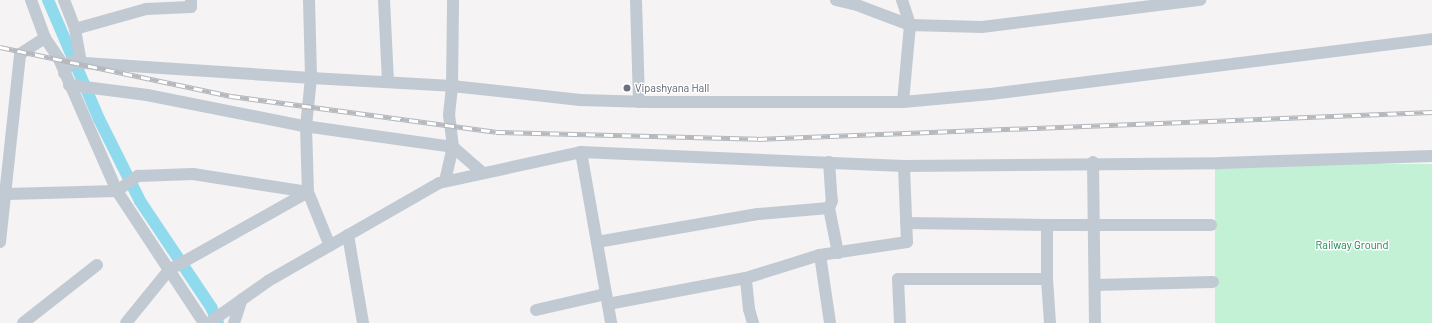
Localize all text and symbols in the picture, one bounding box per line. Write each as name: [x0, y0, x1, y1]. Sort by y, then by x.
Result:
place label: Vipashyana Hall: [635, 81, 709, 95]
marker: Vipashyana Hall: [622, 83, 632, 93]
park label: Railway Ground: [1316, 238, 1388, 252]

